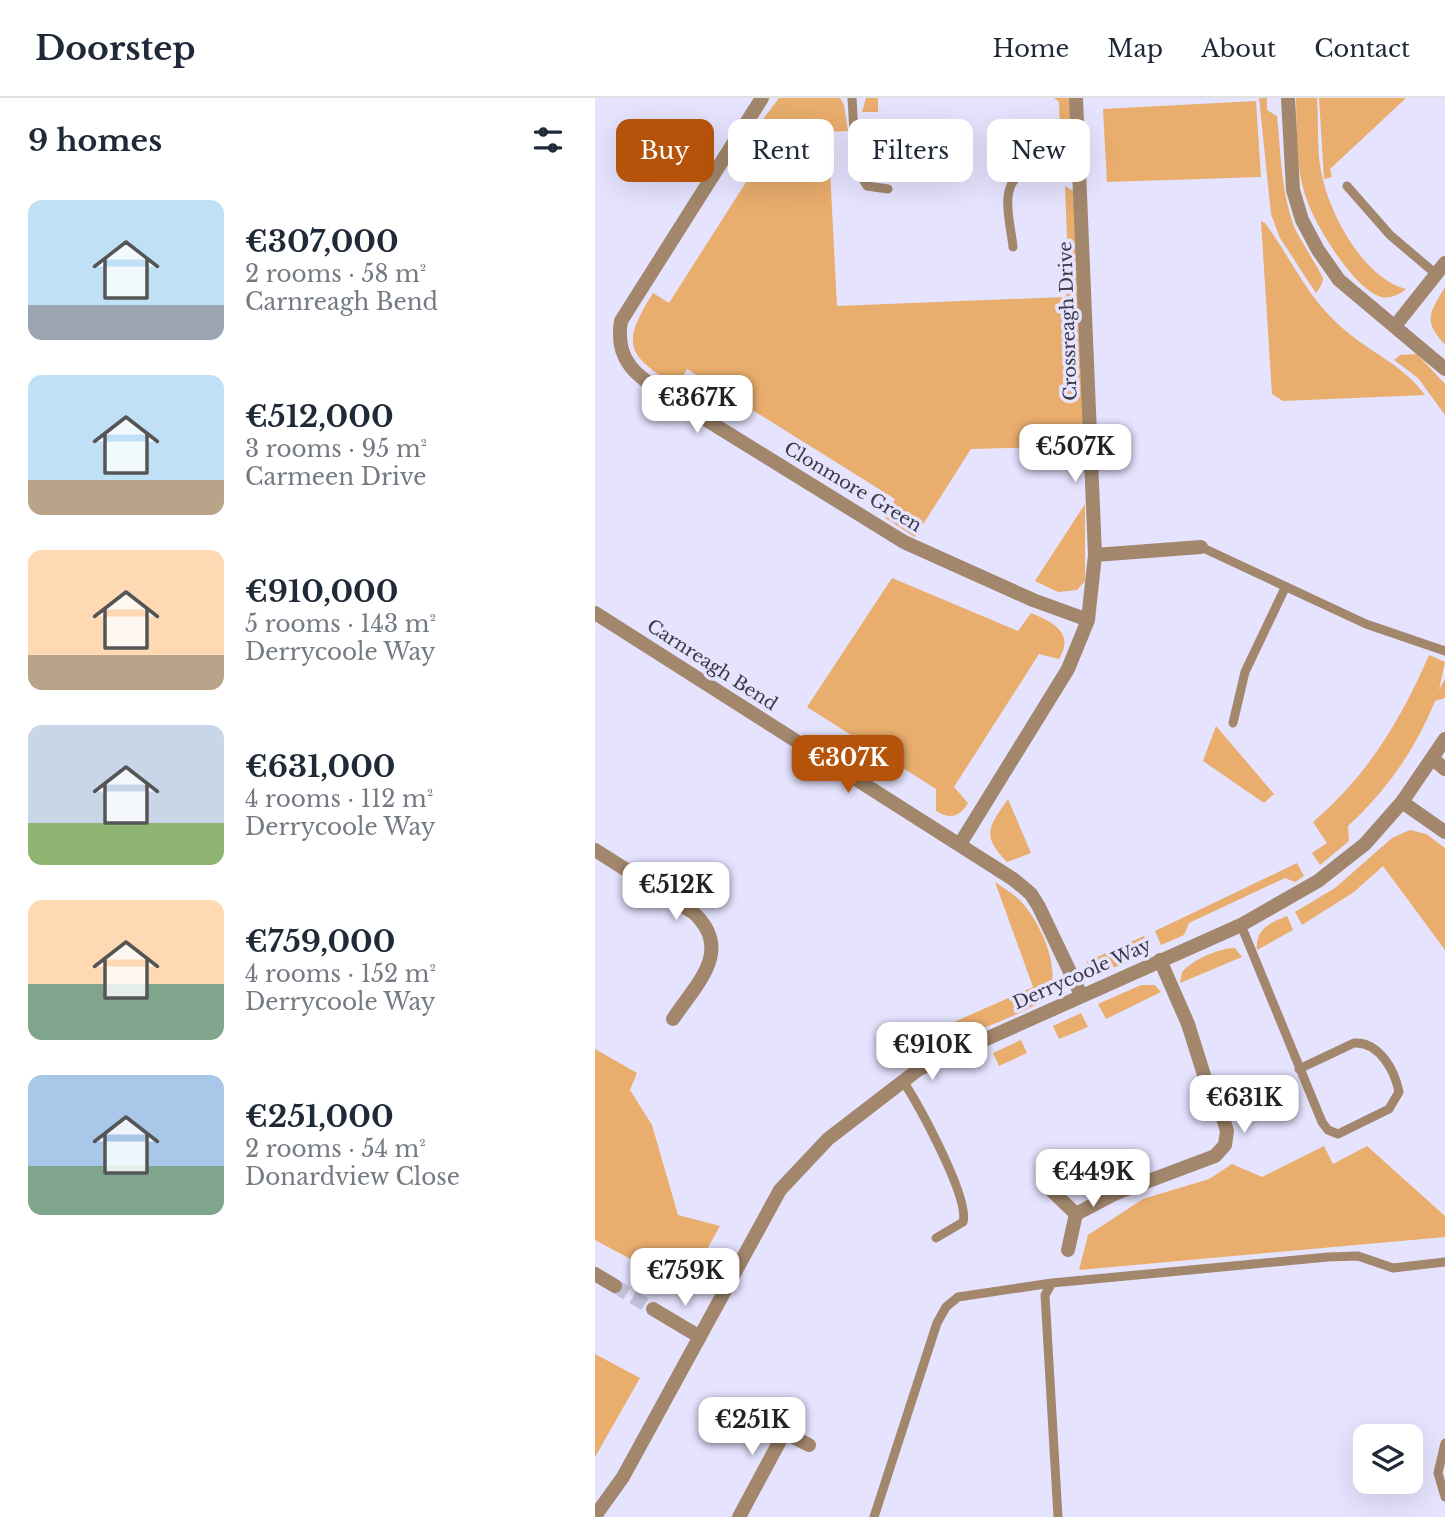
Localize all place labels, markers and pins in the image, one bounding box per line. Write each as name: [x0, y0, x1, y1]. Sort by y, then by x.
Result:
pin: €367K: [648, 376, 746, 435]
pin: €507K: [1026, 424, 1124, 484]
pin: €307K: [799, 736, 897, 795]
pin: €512K: [627, 862, 725, 922]
pin: €910K: [883, 1023, 981, 1082]
pin: €631K: [1195, 1076, 1293, 1135]
pin: €449K: [1044, 1150, 1142, 1209]
pin: €759K: [636, 1248, 734, 1308]
pin: €251K: [703, 1398, 801, 1457]

